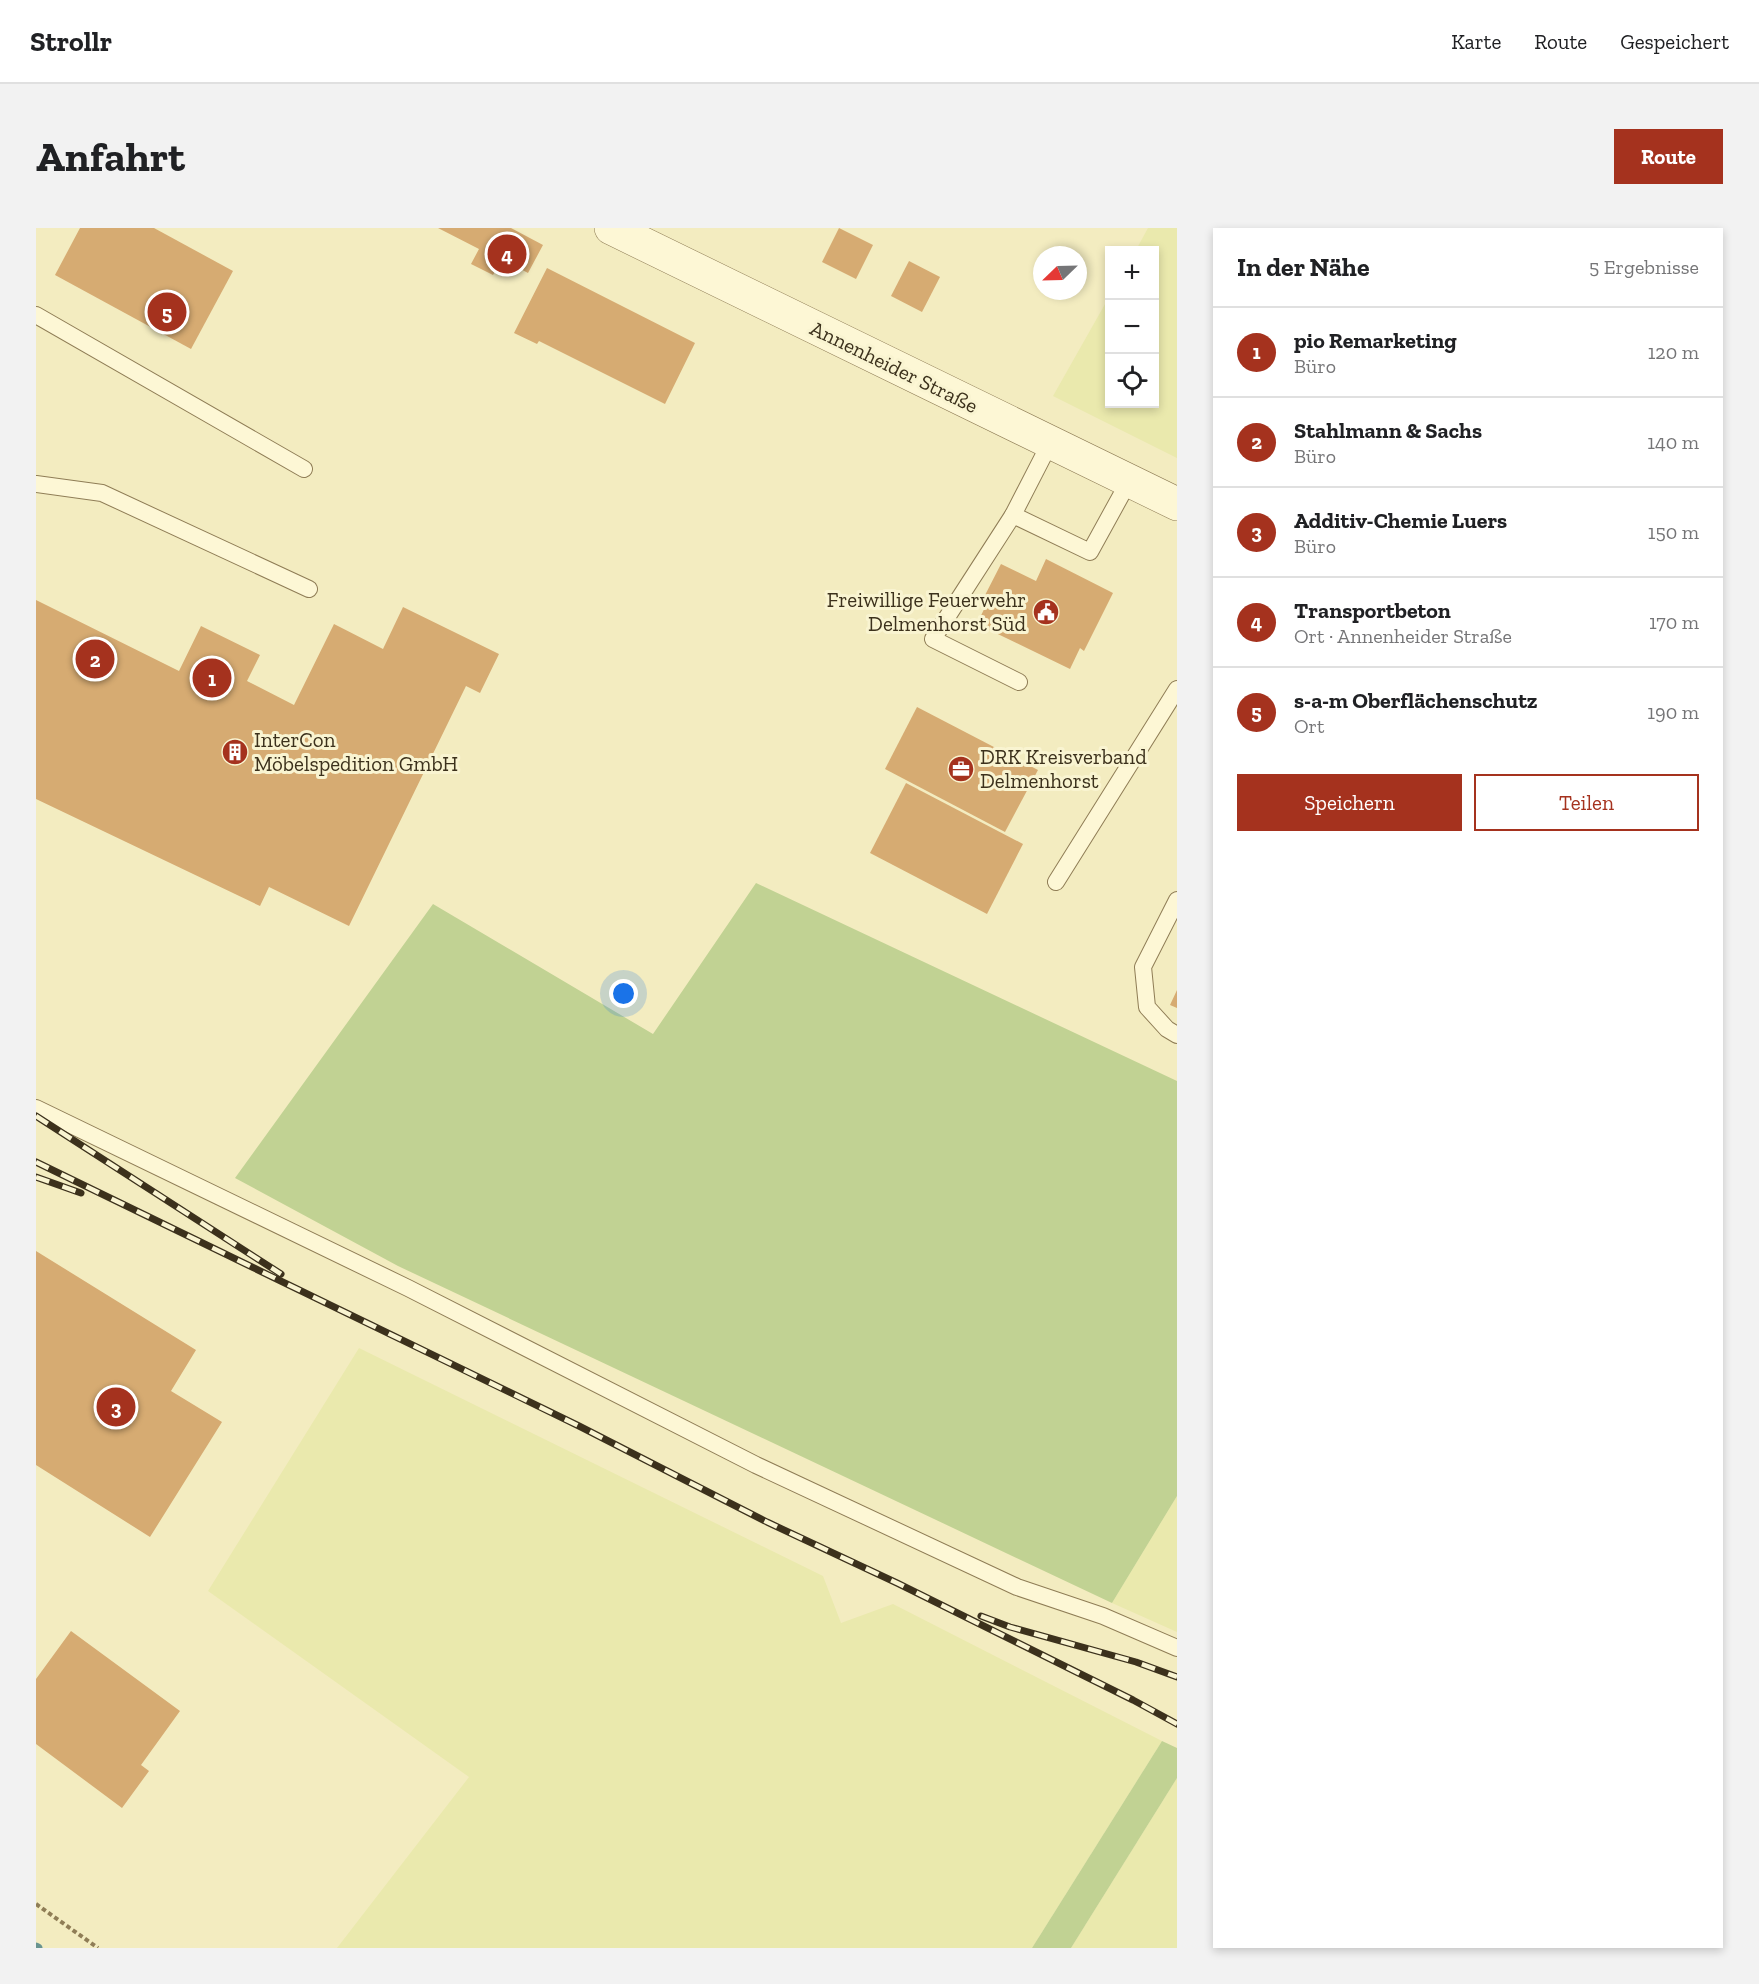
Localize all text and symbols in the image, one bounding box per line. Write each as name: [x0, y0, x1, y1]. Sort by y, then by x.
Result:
text: Strollr: [30, 25, 112, 58]
text: Karte: [1451, 29, 1501, 54]
text: Route: [1534, 29, 1587, 54]
text: Gespeichert: [1620, 29, 1729, 54]
button: Route: [1614, 129, 1723, 184]
text: Anfahrt: [36, 131, 185, 182]
pin: 4: [488, 231, 526, 276]
north arrow: [1033, 246, 1087, 300]
map controls: [1105, 246, 1159, 408]
button: +: [1105, 246, 1159, 300]
text: In der Nähe: [1237, 251, 1369, 283]
text: 5 Ergebnisse: [1589, 255, 1699, 279]
pin: 5: [148, 290, 186, 334]
button: −: [1105, 300, 1159, 354]
street label: Annenheider Straße: [806, 315, 982, 418]
text: pio Remarketing: [1294, 327, 1457, 354]
text: 1: [1252, 340, 1261, 364]
text: 120 m: [1648, 340, 1699, 364]
button: locate: [1105, 354, 1159, 408]
text: Büro: [1294, 354, 1336, 378]
text: Stahlmann & Sachs: [1294, 417, 1482, 444]
text: 2: [1251, 430, 1262, 454]
text: 140 m: [1647, 430, 1699, 454]
text: Büro: [1294, 444, 1336, 468]
text: Additiv-Chemie Luers: [1294, 507, 1507, 534]
text: 3: [1251, 520, 1262, 544]
text: 150 m: [1648, 520, 1699, 544]
text: Büro: [1294, 534, 1336, 558]
place label: Freiwillige Feuerwehr Delmenhorst Süd: [827, 587, 1026, 636]
public building icon: Freiwillige Feuerwehr Delmenhorst Süd: [1031, 597, 1061, 627]
text: Transportbeton: [1294, 597, 1451, 624]
text: 4: [1251, 610, 1262, 634]
text: 170 m: [1649, 610, 1699, 634]
text: Ort · Annenheider Straße: [1294, 624, 1512, 648]
pin: 2: [76, 636, 114, 682]
pin: 1: [192, 656, 231, 700]
text: s-a-m Oberflächenschutz: [1294, 687, 1537, 714]
text: 5: [1251, 700, 1262, 724]
text: 190 m: [1647, 700, 1699, 724]
text: Ort: [1294, 714, 1324, 738]
place label: InterCon Möbelspedition GmbH: [254, 727, 458, 776]
building icon: InterCon Möbelspedition GmbH: [220, 737, 250, 767]
place label: DRK Kreisverband Delmenhorst: [980, 744, 1147, 793]
office icon: DRK Kreisverband Delmenhorst: [946, 754, 976, 784]
button: Speichern: [1237, 774, 1462, 831]
button: Teilen: [1474, 774, 1699, 831]
your location: [609, 979, 638, 1008]
pin: 3: [96, 1384, 136, 1430]

